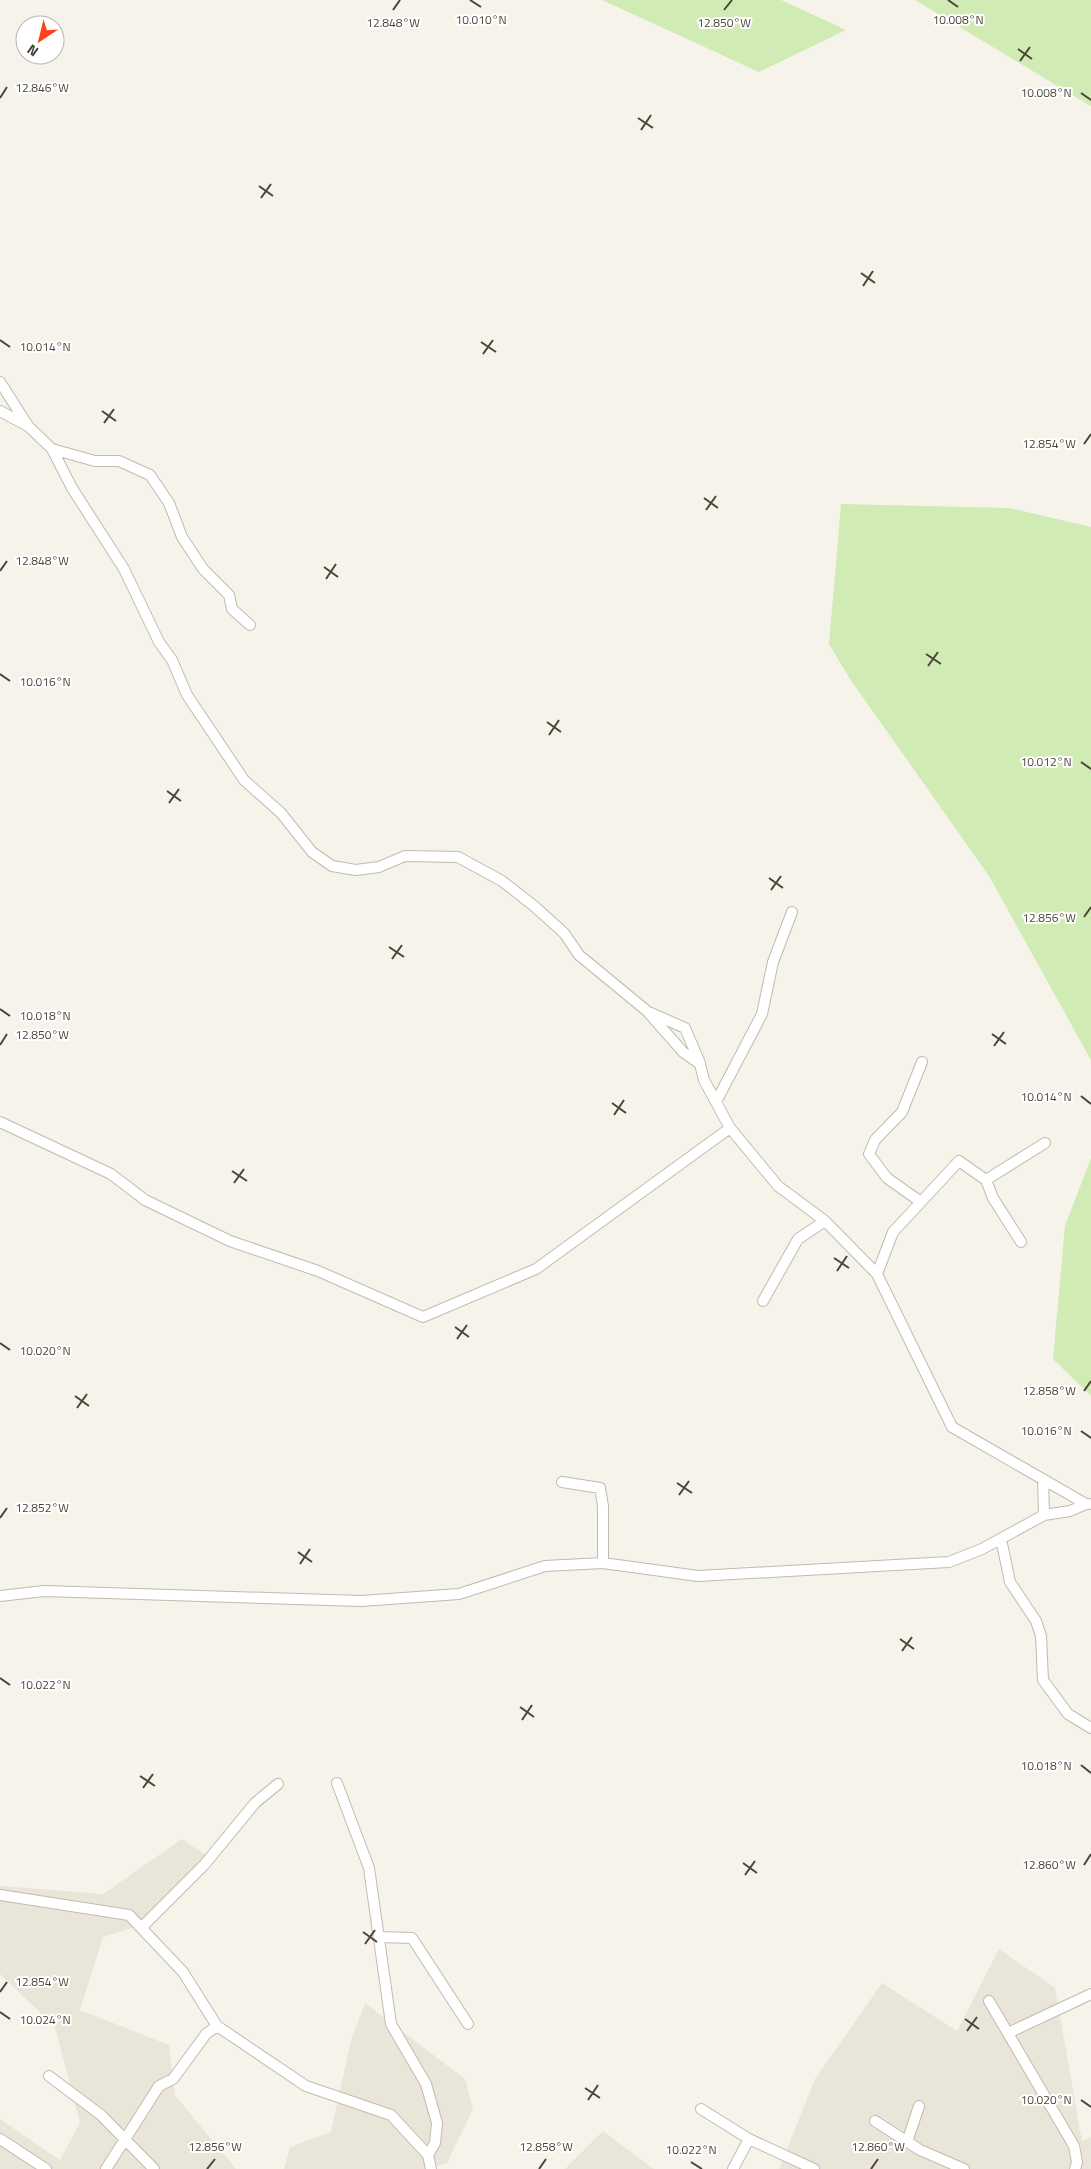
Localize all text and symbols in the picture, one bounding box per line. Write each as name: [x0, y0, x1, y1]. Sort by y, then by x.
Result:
text: 10.010°N: [455, 10, 507, 29]
text: 10.008°N: [932, 10, 984, 29]
text: 12.848°W: [366, 13, 420, 32]
text: 12.850°W: [697, 13, 751, 32]
north arrow: [15, 15, 65, 65]
text: N: [22, 40, 42, 62]
text: 12.846°W: [15, 78, 69, 97]
text: 10.008°N: [1020, 83, 1072, 102]
text: 10.014°N: [19, 337, 71, 356]
text: 12.854°W: [1022, 434, 1076, 453]
text: 12.848°W: [15, 551, 69, 570]
text: 10.016°N: [19, 672, 71, 691]
text: 10.012°N: [1020, 752, 1072, 771]
text: 12.856°W: [1022, 908, 1076, 927]
text: 10.018°N: [19, 1006, 71, 1025]
text: 12.850°W: [15, 1025, 69, 1044]
text: 10.014°N: [1020, 1087, 1072, 1106]
text: 10.020°N: [19, 1341, 71, 1360]
text: 12.858°W: [1022, 1381, 1076, 1400]
text: 10.016°N: [1020, 1421, 1072, 1440]
text: 12.852°W: [15, 1498, 69, 1517]
text: 10.022°N: [19, 1675, 71, 1694]
text: 10.018°N: [1020, 1756, 1072, 1775]
text: 12.860°W: [1022, 1855, 1076, 1874]
text: 12.854°W: [15, 1972, 69, 1991]
text: 10.024°N: [19, 2010, 71, 2029]
text: 10.020°N: [1020, 2090, 1072, 2109]
text: 12.856°W: [188, 2137, 242, 2156]
text: 12.858°W: [519, 2137, 573, 2156]
text: 12.860°W: [851, 2137, 905, 2156]
text: 10.022°N: [665, 2140, 717, 2159]

